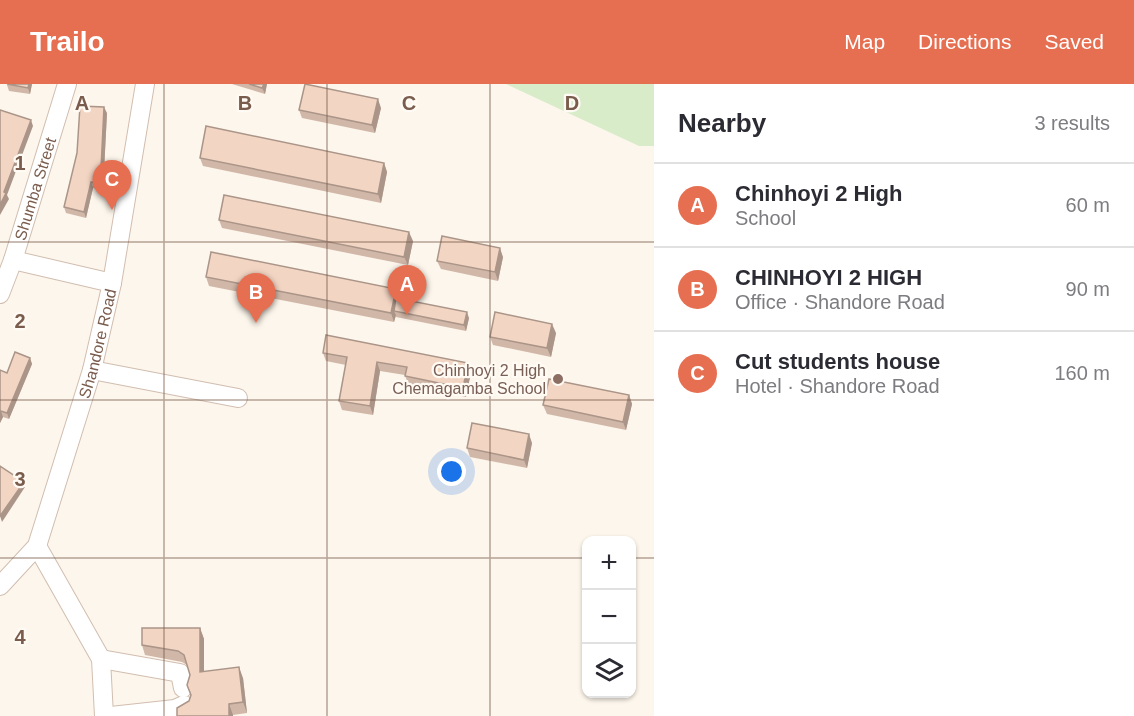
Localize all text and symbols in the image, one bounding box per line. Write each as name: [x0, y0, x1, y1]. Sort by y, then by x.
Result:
text: Trailo: [30, 26, 105, 57]
text: Map: [844, 30, 885, 53]
text: Directions: [918, 30, 1011, 53]
text: Saved: [1044, 30, 1104, 53]
text: A: [75, 92, 89, 114]
text: B: [238, 92, 252, 114]
text: C: [402, 92, 416, 114]
text: D: [565, 92, 579, 114]
text: Nearby: [678, 108, 766, 138]
text: 3 results: [1034, 112, 1110, 134]
street label: Shumba Street: [12, 135, 59, 242]
text: 1: [14, 152, 26, 174]
pin: C: [92, 160, 132, 210]
text: Chinhoyi 2 High: [735, 181, 902, 206]
text: A: [690, 194, 705, 216]
text: 60 m: [1066, 194, 1110, 216]
text: School: [735, 207, 796, 229]
text: CHINHOYI 2 HIGH: [735, 265, 922, 290]
pin: A: [388, 266, 426, 315]
pin: B: [236, 274, 276, 323]
text: B: [690, 278, 705, 300]
text: 90 m: [1066, 278, 1110, 300]
street label: Shandore Road: [76, 287, 119, 400]
text: Office · Shandore Road: [735, 291, 945, 313]
text: 2: [14, 310, 26, 332]
text: Cut students house: [735, 349, 940, 374]
place label: Chinhoyi 2 High Chemagamba School: [392, 362, 546, 397]
text: C: [690, 362, 705, 384]
text: 160 m: [1054, 362, 1110, 384]
marker: Chinhoyi 2 High Chemagamba School: [551, 372, 565, 386]
text: Hotel · Shandore Road: [735, 375, 940, 397]
your location: [437, 457, 466, 486]
text: 3: [14, 468, 26, 490]
map controls: [582, 536, 636, 698]
button: +: [582, 536, 636, 590]
button: −: [582, 590, 636, 644]
text: 4: [14, 626, 26, 648]
button: layers: [582, 644, 636, 698]

